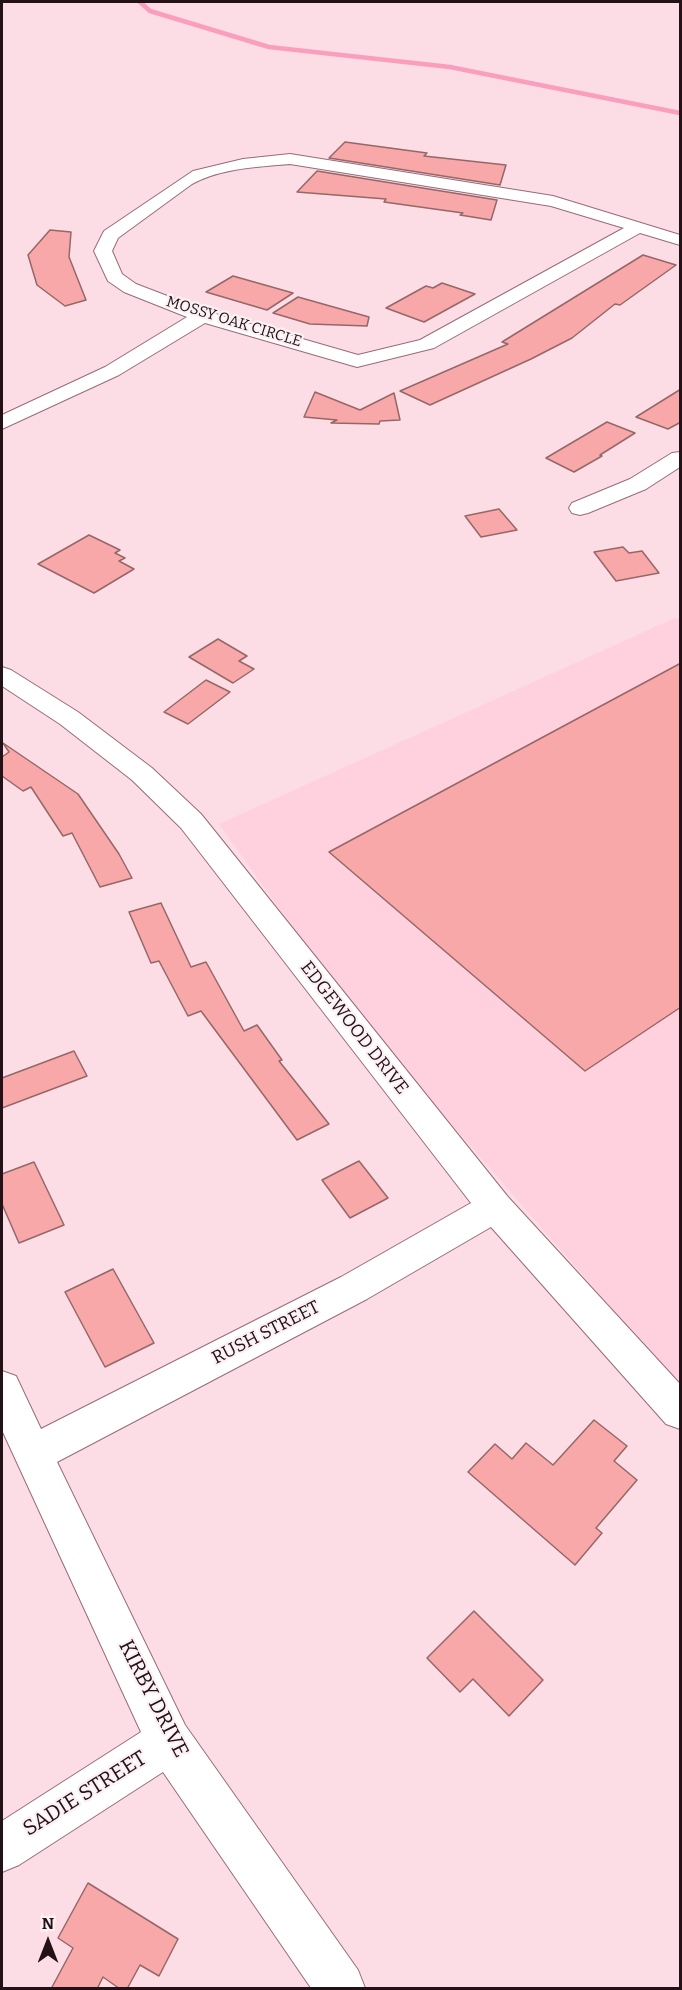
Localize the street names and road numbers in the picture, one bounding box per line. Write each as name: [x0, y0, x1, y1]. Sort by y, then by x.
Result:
street label: MOSSY OAK CIRCLE: [164, 293, 304, 351]
street label: EDGEWOOD DRIVE: [295, 957, 413, 1099]
street label: RUSH STREET: [209, 1297, 323, 1369]
street label: KIRBY DRIVE: [113, 1636, 193, 1762]
street label: SADIE STREET: [19, 1746, 151, 1842]

